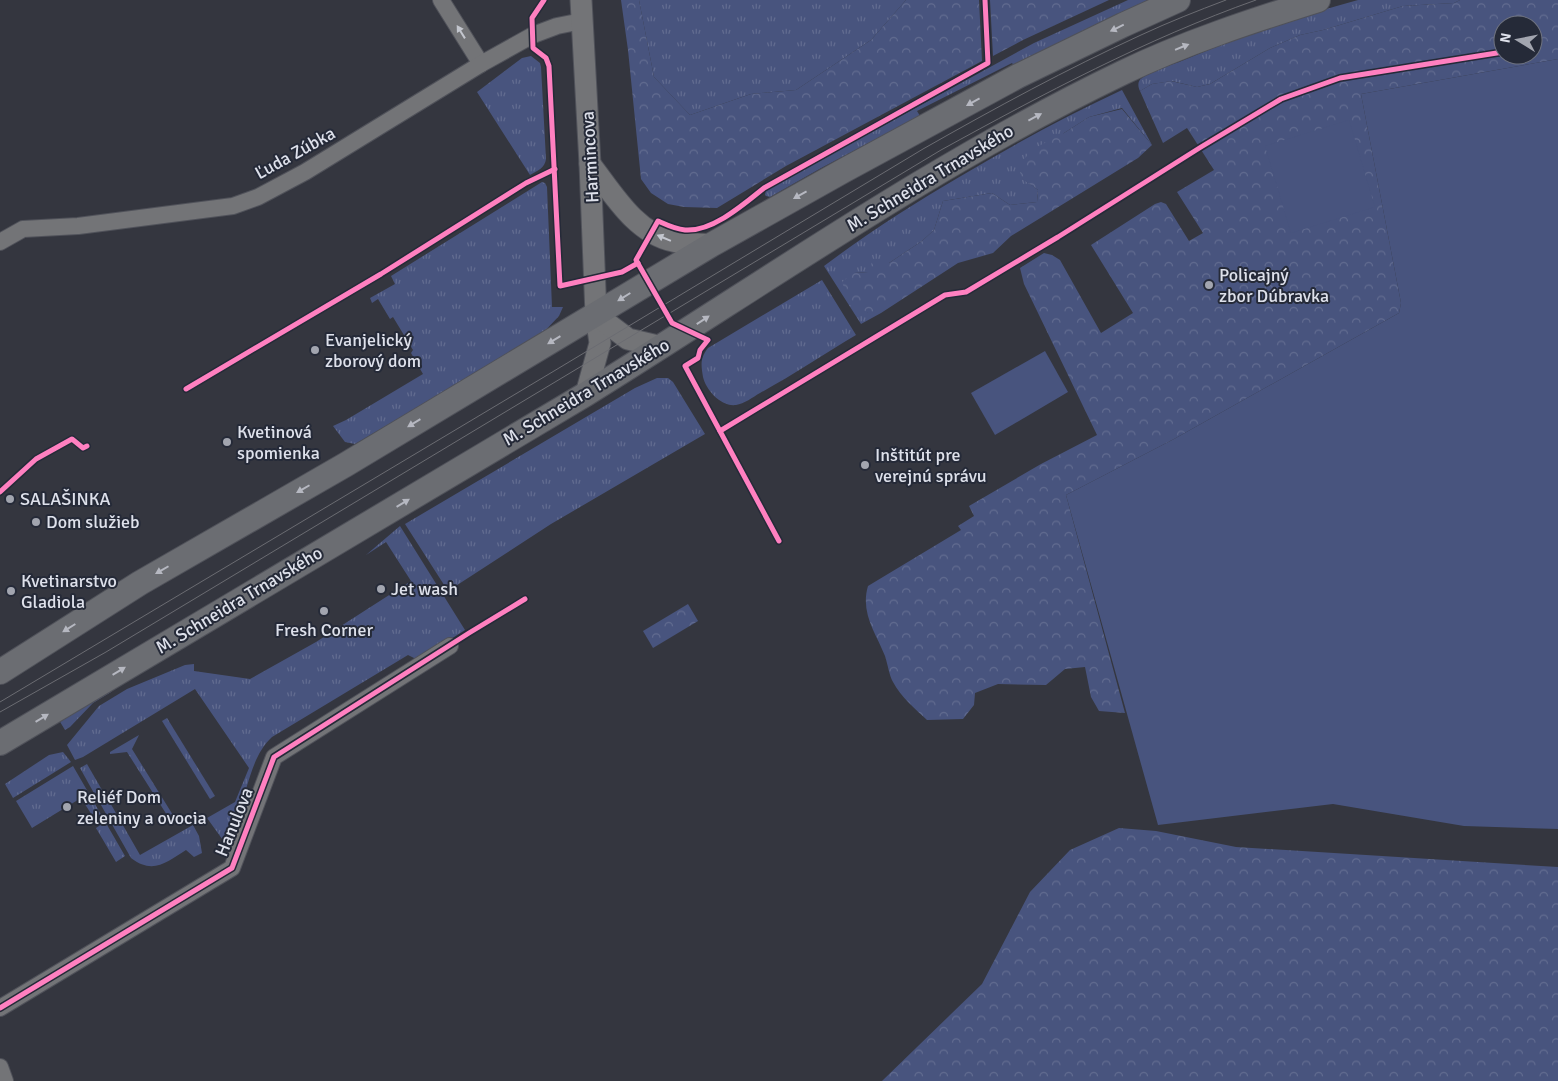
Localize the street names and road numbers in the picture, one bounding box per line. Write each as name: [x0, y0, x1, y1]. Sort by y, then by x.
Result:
street label: Harmincova: [577, 111, 603, 203]
street label: M. Schneidra Trnavského: [843, 120, 1017, 236]
street label: Ľuda Zúbka: [251, 122, 339, 184]
street label: M. Schneidra Trnavského: [499, 334, 673, 450]
street label: M. Schneidra Trnavského: [152, 542, 326, 658]
street label: Hanulova: [210, 784, 258, 860]

